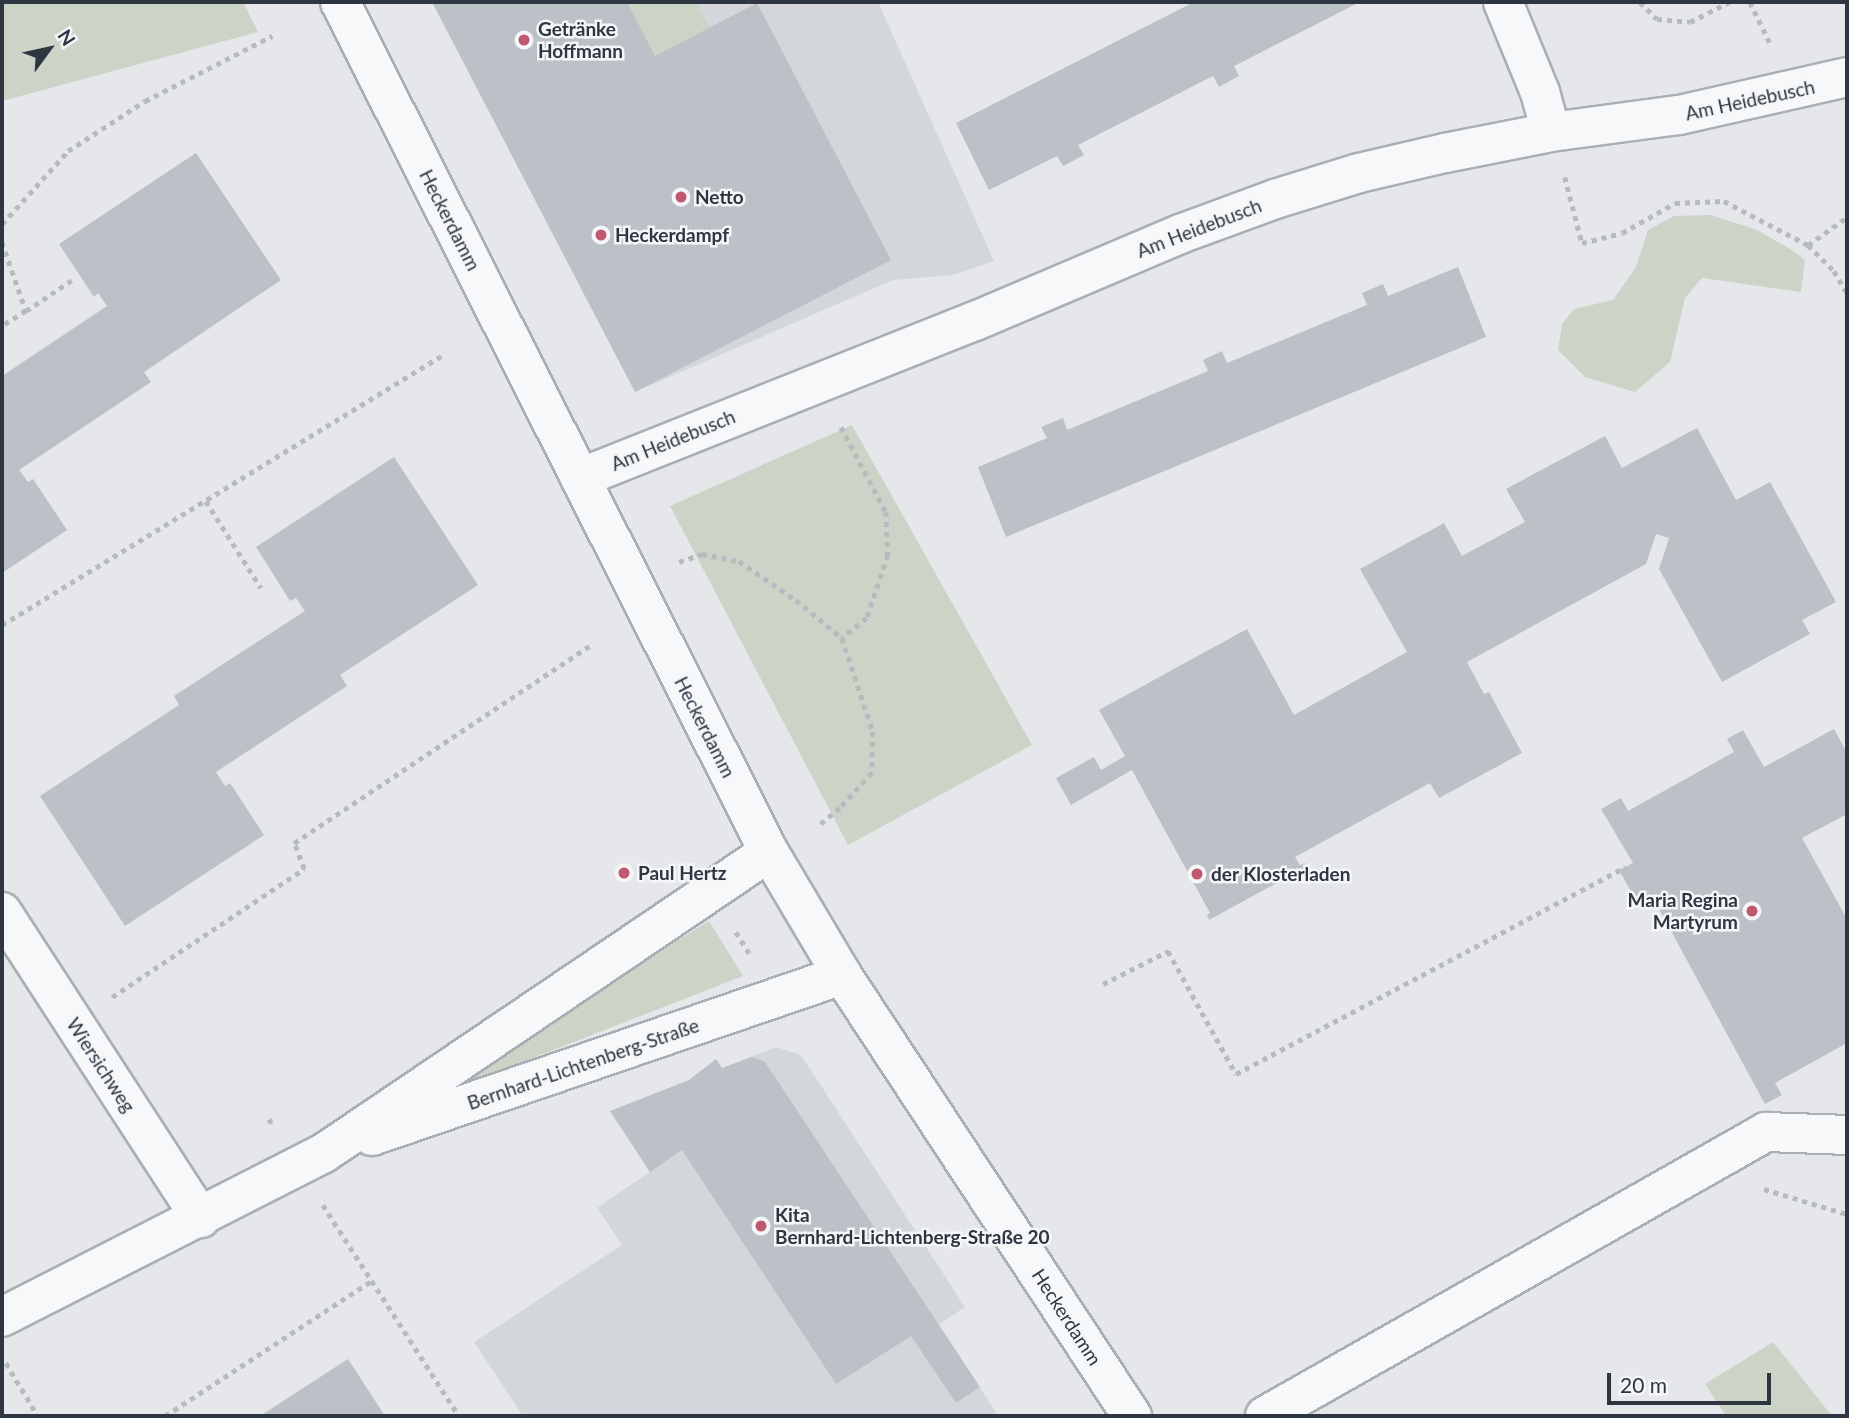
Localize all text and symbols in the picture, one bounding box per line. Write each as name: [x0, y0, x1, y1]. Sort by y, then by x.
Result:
north arrow: [14, 14, 84, 84]
place label: Getränke Hoffmann: [538, 18, 623, 62]
text: N: [53, 25, 81, 50]
marker: Getränke Hoffmann: [516, 32, 532, 48]
street label: Am Heidebusch: [1683, 75, 1817, 125]
street label: Heckerdamm: [415, 166, 485, 274]
place label: Netto: [695, 186, 744, 208]
marker: Netto: [673, 189, 689, 205]
street label: Am Heidebusch: [1133, 194, 1265, 262]
place label: Heckerdampf: [615, 224, 729, 246]
marker: Heckerdampf: [593, 227, 609, 243]
street label: Am Heidebusch: [608, 405, 738, 475]
street label: Heckerdamm: [670, 673, 740, 781]
place label: Paul Hertz: [638, 862, 727, 884]
place label: der Klosterladen: [1211, 863, 1351, 885]
marker: Paul Hertz: [616, 865, 632, 881]
marker: der Klosterladen: [1189, 866, 1205, 882]
place label: Maria Regina Martyrum: [1628, 889, 1738, 933]
marker: Maria Regina Martyrum: [1744, 903, 1760, 919]
street label: Wiersichweg: [62, 1013, 140, 1117]
street label: Bernhard-Lichtenberg-Straße: [464, 1014, 702, 1114]
place label: Kita Bernhard-Lichtenberg-Straße 20: [775, 1204, 1050, 1248]
marker: Kita Bernhard-Lichtenberg-Straße 20: [753, 1218, 769, 1234]
street label: Heckerdamm: [1027, 1265, 1107, 1369]
scale bar: [1611, 1358, 1776, 1402]
text: 20 m: [1620, 1372, 1667, 1397]

